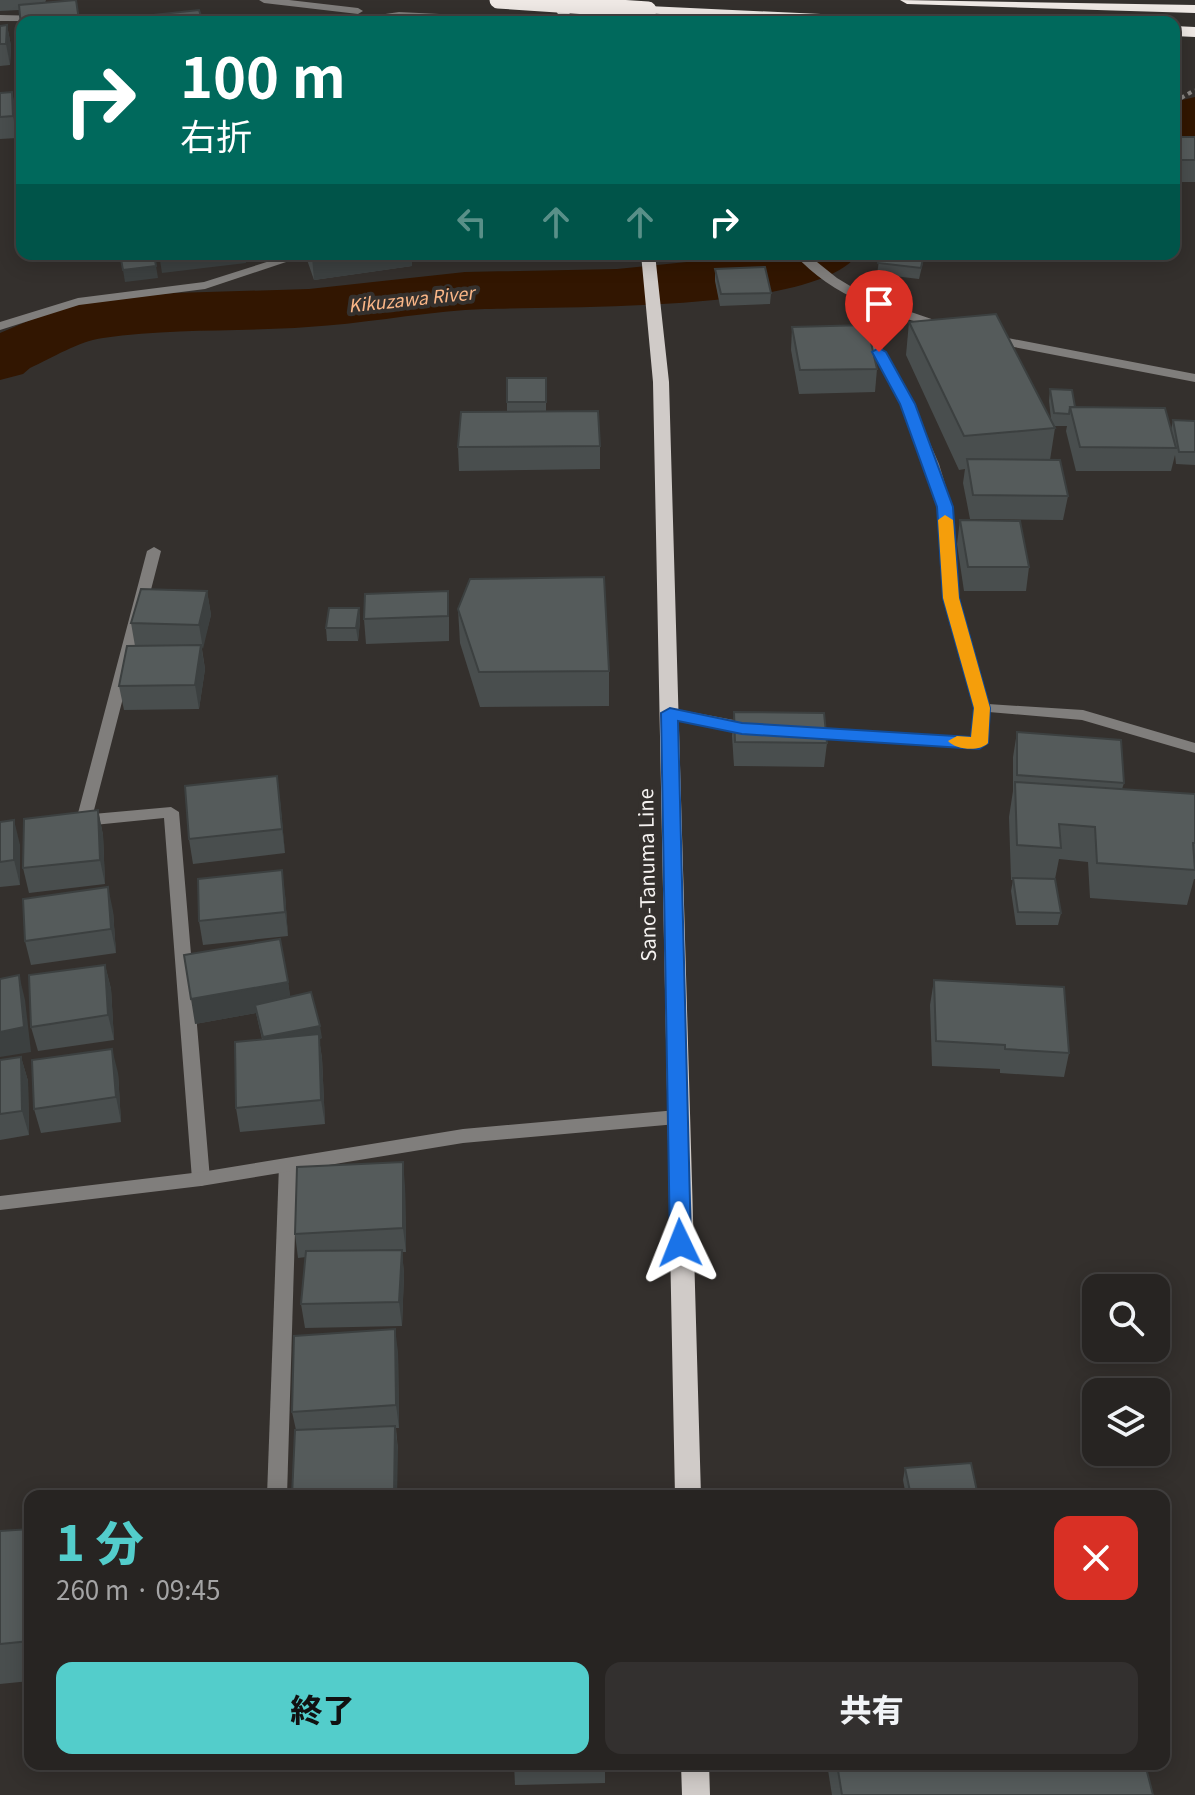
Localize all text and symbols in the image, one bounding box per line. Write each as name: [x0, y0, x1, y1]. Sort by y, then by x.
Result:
text: 100 m: [180, 33, 346, 114]
icon: right: [48, 48, 152, 152]
text: 右折: [180, 108, 252, 160]
icon: left: [450, 200, 494, 244]
icon: ahead: [534, 200, 578, 244]
icon: ahead: [618, 200, 662, 244]
icon: right: [702, 200, 746, 244]
pin: [845, 270, 913, 352]
water label: Kikuzawa River: [347, 278, 478, 318]
icon: arrive: [857, 282, 901, 326]
street label: Sano-Tanuma Line: [630, 788, 662, 962]
position arrow: [638, 1201, 722, 1285]
map controls: [1082, 1274, 1170, 1466]
button: search: [1082, 1274, 1170, 1362]
button: layers: [1082, 1378, 1170, 1466]
text: 1 分: [56, 1505, 144, 1575]
button: close: [1054, 1516, 1138, 1600]
text: 260 m · 09:45: [56, 1570, 220, 1607]
button: 終了: [56, 1662, 589, 1754]
button: 共有: [605, 1662, 1138, 1754]

